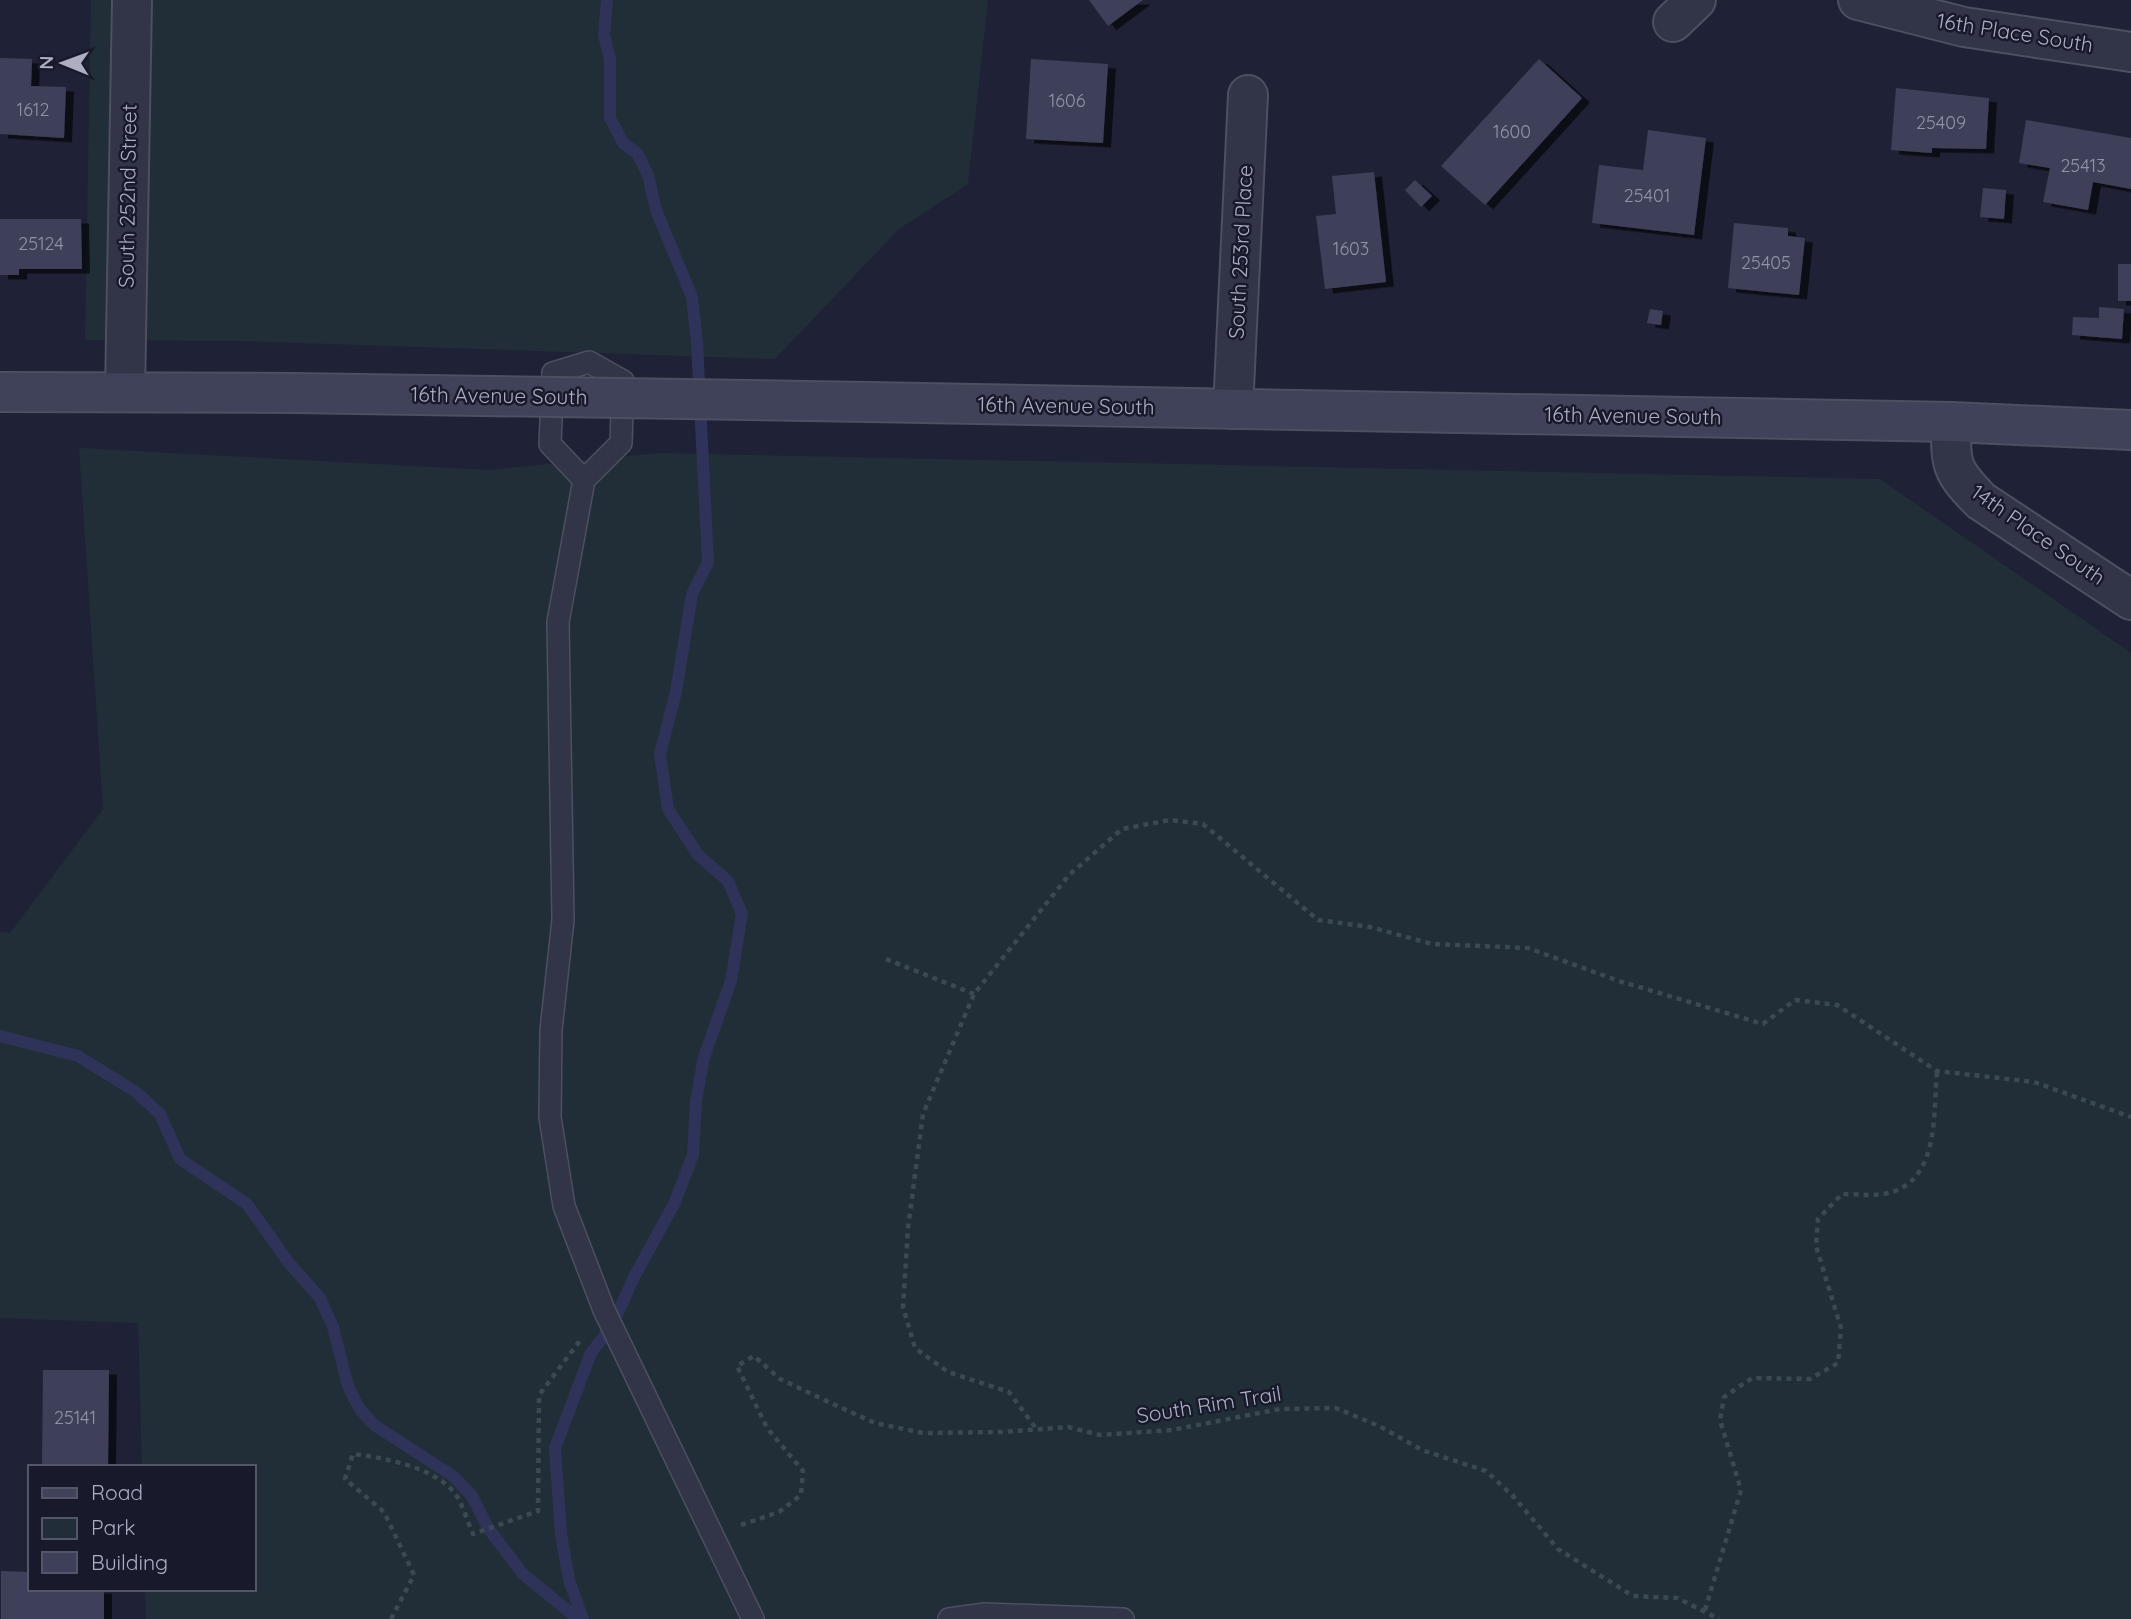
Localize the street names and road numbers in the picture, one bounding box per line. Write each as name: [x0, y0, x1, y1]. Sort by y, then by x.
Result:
street label: 16th Place South: [1935, 7, 2095, 57]
street label: South 252nd Street: [112, 104, 142, 288]
street label: South 253rd Place: [1222, 164, 1258, 340]
street label: 16th Avenue South: [410, 380, 588, 410]
street label: 16th Avenue South: [977, 390, 1155, 420]
street label: 16th Avenue South: [1544, 400, 1722, 430]
street label: 14th Place South: [1967, 478, 2110, 590]
street label: South Rim Trail: [1135, 1380, 1283, 1428]

